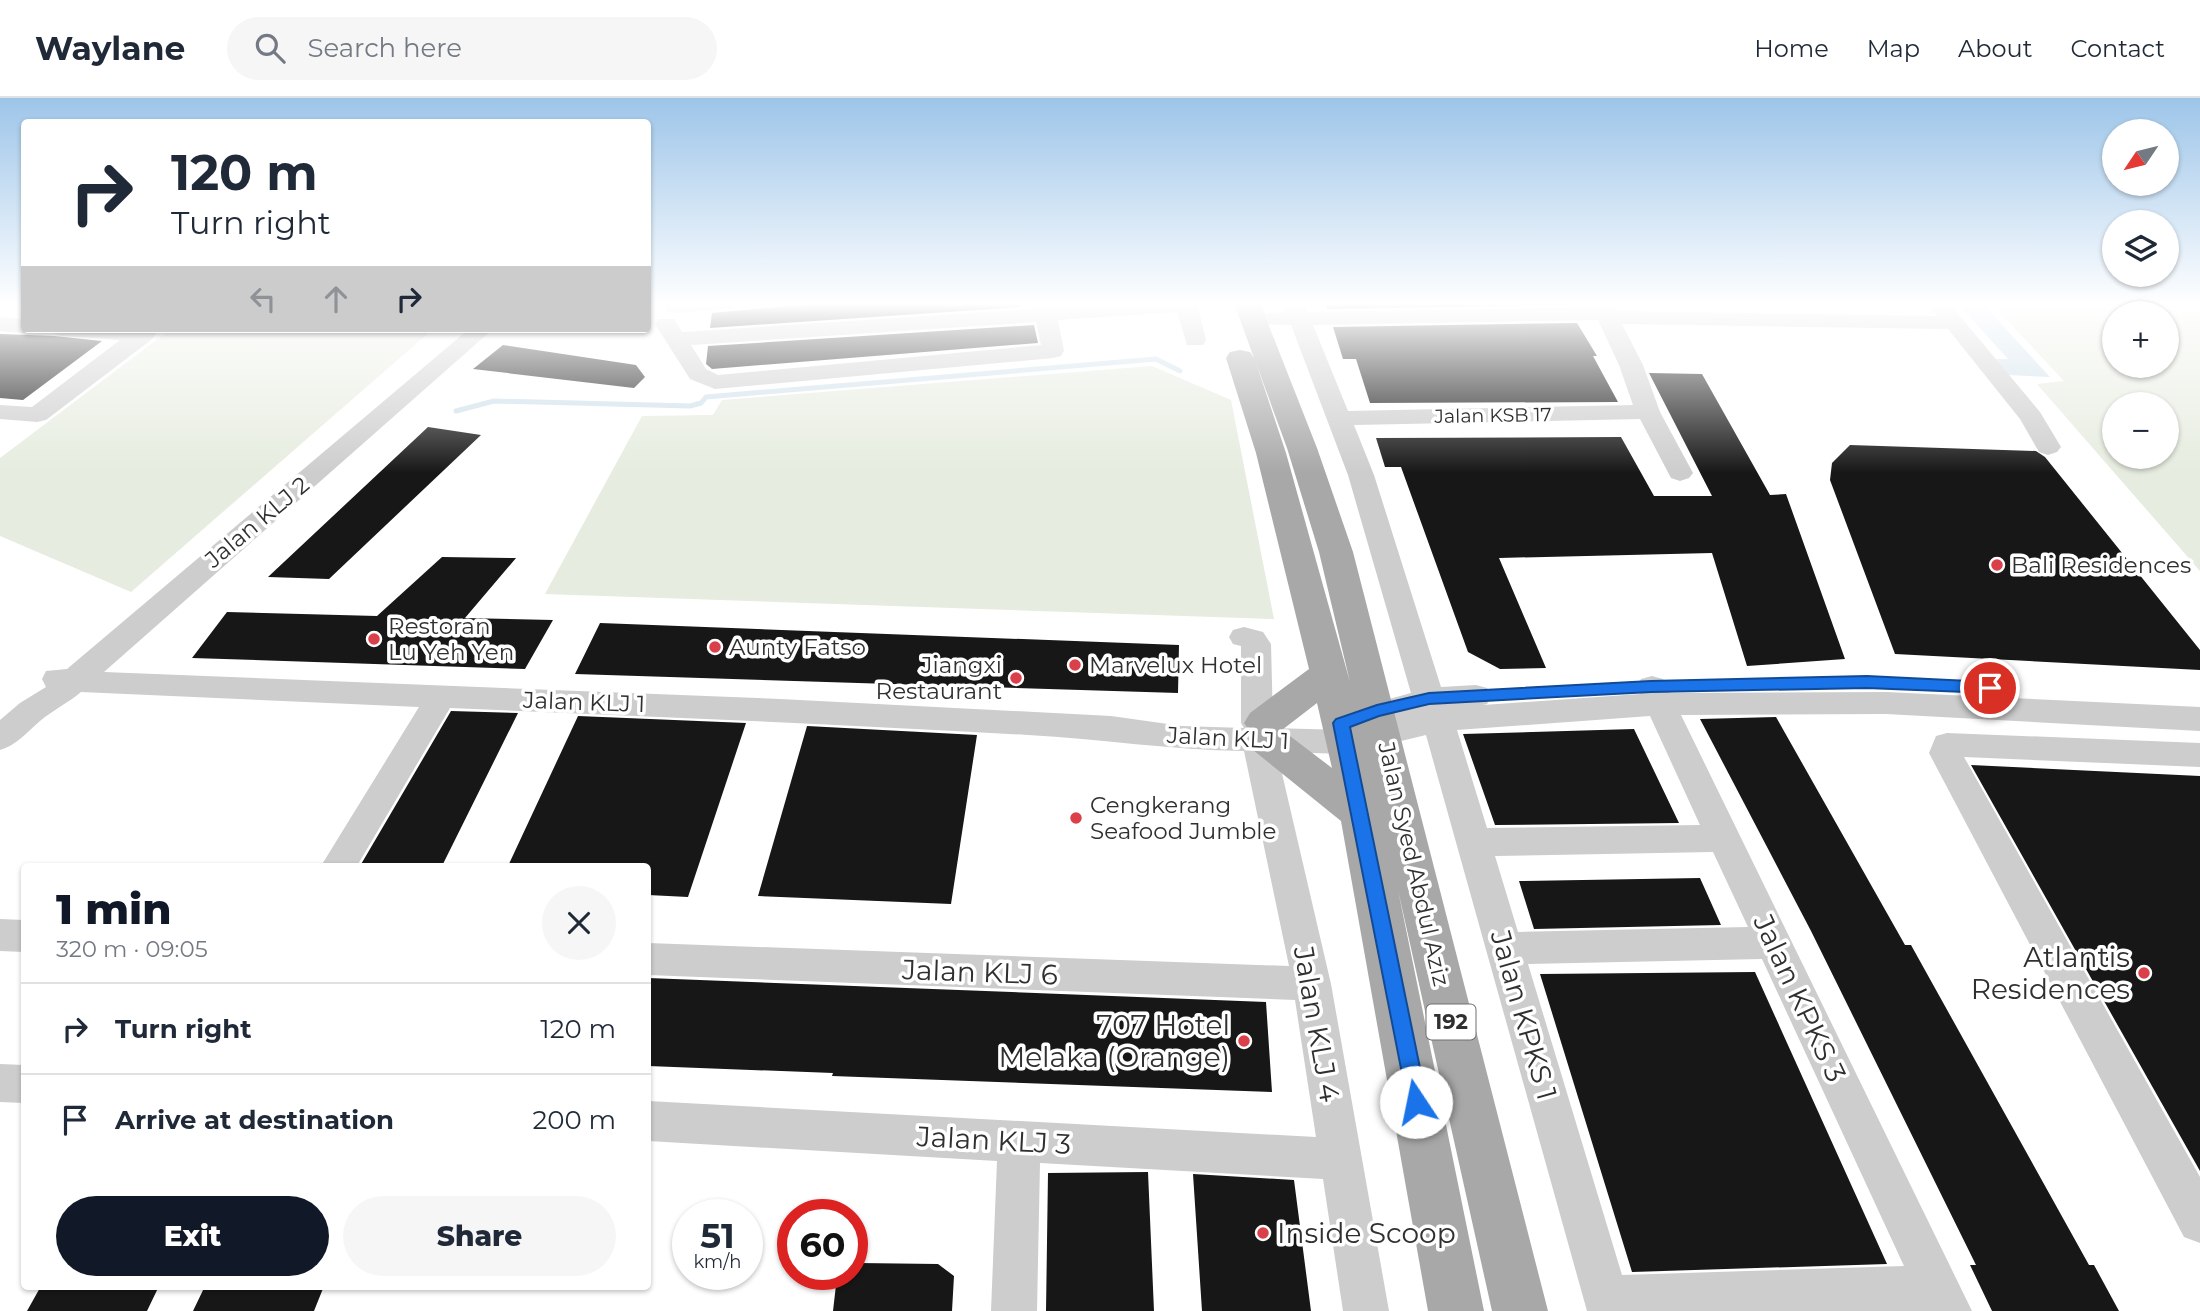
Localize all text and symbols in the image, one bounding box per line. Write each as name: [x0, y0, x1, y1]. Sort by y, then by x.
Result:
search box: [227, 17, 717, 80]
text: Waylane: [35, 28, 185, 68]
icon: search: [251, 29, 289, 67]
text: Search here: [307, 32, 462, 64]
text: Home: [1754, 34, 1829, 63]
text: Map: [1867, 34, 1920, 63]
text: About: [1958, 34, 2032, 63]
text: Contact: [2070, 34, 2165, 63]
north arrow: [2102, 119, 2179, 196]
map controls: [2102, 119, 2179, 469]
text: 120 m: [171, 143, 318, 202]
icon: right: [56, 147, 147, 238]
text: Turn right: [171, 203, 331, 242]
button: layers: [2102, 210, 2179, 287]
icon: left: [244, 280, 282, 318]
icon: ahead: [317, 280, 355, 318]
icon: right: [390, 280, 428, 318]
button: +: [2102, 301, 2179, 378]
button: −: [2102, 392, 2179, 469]
street label: Jalan KSB 17: [1433, 403, 1552, 428]
street label: Jalan KLJ 2: [199, 470, 315, 574]
place label: Bali Residences: [2011, 551, 2191, 579]
marker: Bali Residences: [1989, 557, 2005, 573]
place label: Restoran Lu Yeh Yen: [388, 612, 514, 666]
marker: Restoran Lu Yeh Yen: [366, 631, 382, 647]
place label: Aunty Fatso: [729, 633, 866, 661]
marker: Aunty Fatso: [707, 639, 723, 655]
place label: Jiangxi Restaurant: [876, 651, 1002, 705]
place label: Marvelux Hotel: [1089, 651, 1262, 679]
marker: Marvelux Hotel: [1067, 657, 1083, 673]
pin: [1960, 658, 2020, 718]
icon: arrive: [1971, 669, 2009, 707]
marker: Jiangxi Restaurant: [1008, 670, 1024, 686]
street label: Jalan KLJ 1: [521, 686, 646, 718]
street label: Jalan KLJ 1: [1165, 721, 1290, 755]
street label: Jalan Syed Abdul Aziz: [1372, 738, 1456, 989]
place label: Cengkerang Seafood Jumble: [1090, 791, 1276, 845]
marker: Cengkerang Seafood Jumble: [1068, 810, 1084, 826]
text: 1 min: [56, 883, 172, 935]
button: close: [542, 886, 616, 960]
street label: Jalan KPKS 3: [1746, 908, 1854, 1087]
street label: Jalan KPKS 1: [1483, 925, 1564, 1104]
text: 320 m · 09:05: [56, 935, 208, 963]
place label: Atlantis Residences: [1971, 940, 2130, 1006]
street label: Jalan KLJ 4: [1286, 943, 1347, 1105]
street label: Jalan KLJ 6: [901, 952, 1058, 992]
marker: Atlantis Residences: [2136, 965, 2152, 981]
road number: 192: [1426, 1004, 1476, 1040]
place label: 707 Hotel Melaka (Orange): [998, 1008, 1230, 1074]
icon: right: [56, 1010, 94, 1048]
text: Turn right: [115, 1013, 251, 1045]
text: 120 m: [540, 1013, 616, 1045]
marker: 707 Hotel Melaka (Orange): [1236, 1033, 1252, 1049]
position arrow: [1379, 1065, 1453, 1139]
icon: arrive: [56, 1101, 94, 1139]
text: Arrive at destination: [115, 1104, 394, 1136]
text: 200 m: [532, 1104, 616, 1136]
street label: Jalan KLJ 3: [915, 1119, 1072, 1161]
button: Exit: [56, 1196, 329, 1276]
button: Share: [343, 1196, 616, 1276]
speed limit sign: 60: [777, 1199, 868, 1290]
text: 51: [700, 1214, 735, 1257]
place label: Inside Scoop: [1277, 1216, 1456, 1250]
marker: Inside Scoop: [1255, 1225, 1271, 1241]
text: km/h: [693, 1251, 742, 1273]

